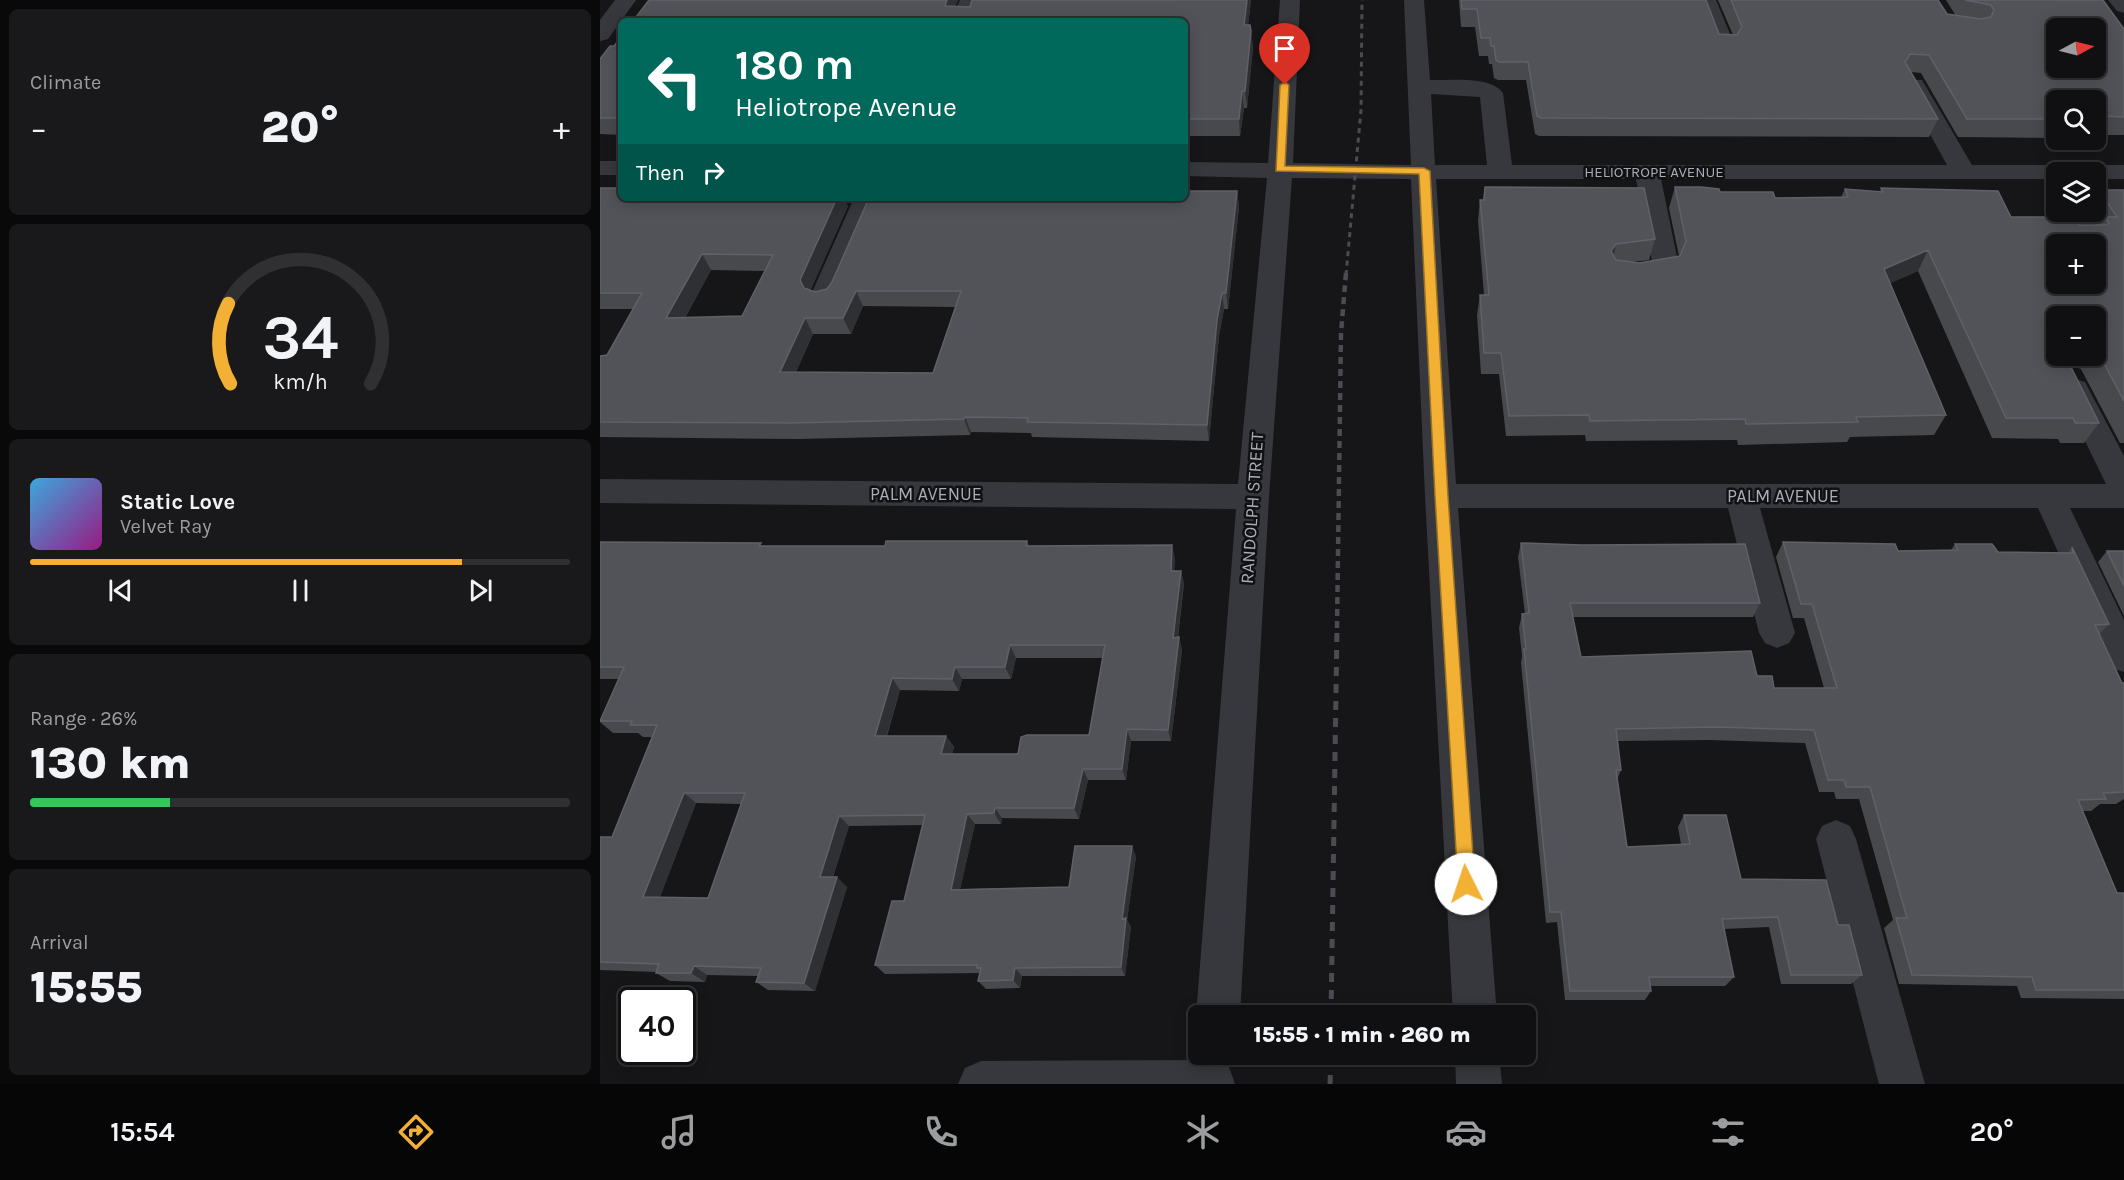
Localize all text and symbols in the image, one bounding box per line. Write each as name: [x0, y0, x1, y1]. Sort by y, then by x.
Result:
north arrow: [2046, 18, 2106, 78]
map controls: [2046, 18, 2106, 366]
pin: [1259, 23, 1310, 85]
icon: arrive: [1268, 32, 1301, 65]
text: 180 m: [735, 40, 854, 90]
icon: left: [636, 42, 714, 120]
text: Climate: [30, 71, 101, 94]
button: search: [2046, 90, 2106, 150]
text: Heliotrope Avenue: [735, 91, 957, 123]
text: 20°: [261, 101, 339, 153]
text: −: [30, 109, 47, 147]
text: +: [553, 109, 570, 147]
icon: right: [697, 156, 730, 189]
text: Then: [636, 160, 685, 186]
button: layers: [2046, 162, 2106, 222]
street label: HELIOTROPE AVENUE: [1584, 163, 1724, 181]
button: +: [2046, 234, 2106, 294]
text: 34: [262, 301, 338, 374]
button: −: [2046, 306, 2106, 366]
text: km/h: [273, 369, 327, 394]
street label: RANDOLPH STREET: [1236, 431, 1268, 585]
street label: PALM AVENUE: [870, 483, 982, 505]
street label: PALM AVENUE: [1727, 485, 1839, 507]
text: Static Love: [120, 489, 235, 515]
text: Velvet Ray: [120, 515, 212, 538]
icon: previous: [104, 574, 137, 607]
icon: pause: [284, 574, 317, 607]
icon: next: [464, 574, 497, 607]
text: Range · 26%: [30, 707, 138, 730]
text: 130 km: [30, 737, 190, 789]
position arrow: [1434, 852, 1498, 916]
text: Arrival: [30, 931, 89, 954]
text: 15:55: [30, 961, 142, 1013]
speed limit sign: 40: [618, 987, 696, 1065]
text: 15:55 · 1 min · 260 m: [1253, 1022, 1471, 1048]
icon: directions: [395, 1111, 437, 1153]
icon: music: [658, 1111, 700, 1153]
icon: phone: [920, 1111, 962, 1153]
icon: climate: [1182, 1111, 1224, 1153]
icon: car: [1445, 1111, 1487, 1153]
icon: filters: [1707, 1111, 1749, 1153]
text: 15:54: [110, 1116, 175, 1148]
text: 20°: [1970, 1116, 2014, 1148]

